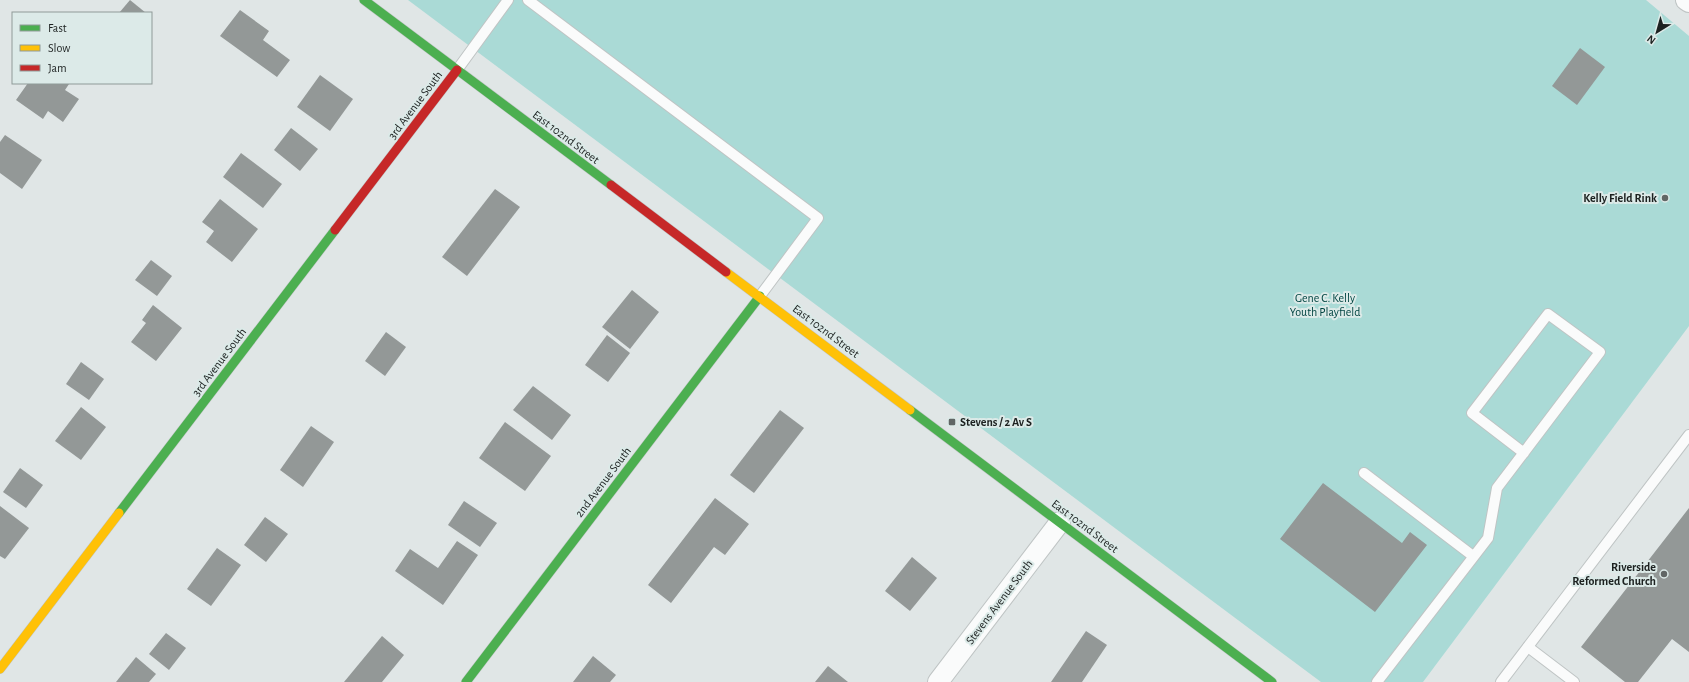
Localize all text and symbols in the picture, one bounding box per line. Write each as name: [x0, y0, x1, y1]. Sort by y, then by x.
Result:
legend: [12, 12, 152, 84]
north arrow: [1637, 12, 1677, 52]
text: Fast: [48, 22, 67, 34]
text: N: [1645, 33, 1658, 46]
text: Slow: [48, 42, 70, 54]
text: Jam: [48, 62, 67, 74]
street label: 3rd Avenue South: [386, 69, 444, 141]
street label: East 102nd Street: [530, 108, 602, 166]
place label: Kelly Field Rink: [1583, 192, 1657, 205]
marker: Kelly Field Rink: [1660, 193, 1670, 203]
park label: Gene C. Kelly Youth Playfield: [1290, 292, 1360, 319]
street label: East 102nd Street: [790, 302, 862, 360]
street label: 3rd Avenue South: [190, 326, 248, 398]
place label: Stevens / 2 Av S: [960, 416, 1032, 428]
marker: Stevens / 2 Av S: [947, 417, 957, 427]
street label: 2nd Avenue South: [573, 445, 633, 519]
street label: East 102nd Street: [1049, 497, 1121, 555]
street label: Stevens Avenue South: [963, 558, 1035, 646]
place label: Riverside Reformed Church: [1572, 561, 1656, 587]
marker: Riverside Reformed Church: [1659, 569, 1669, 579]

